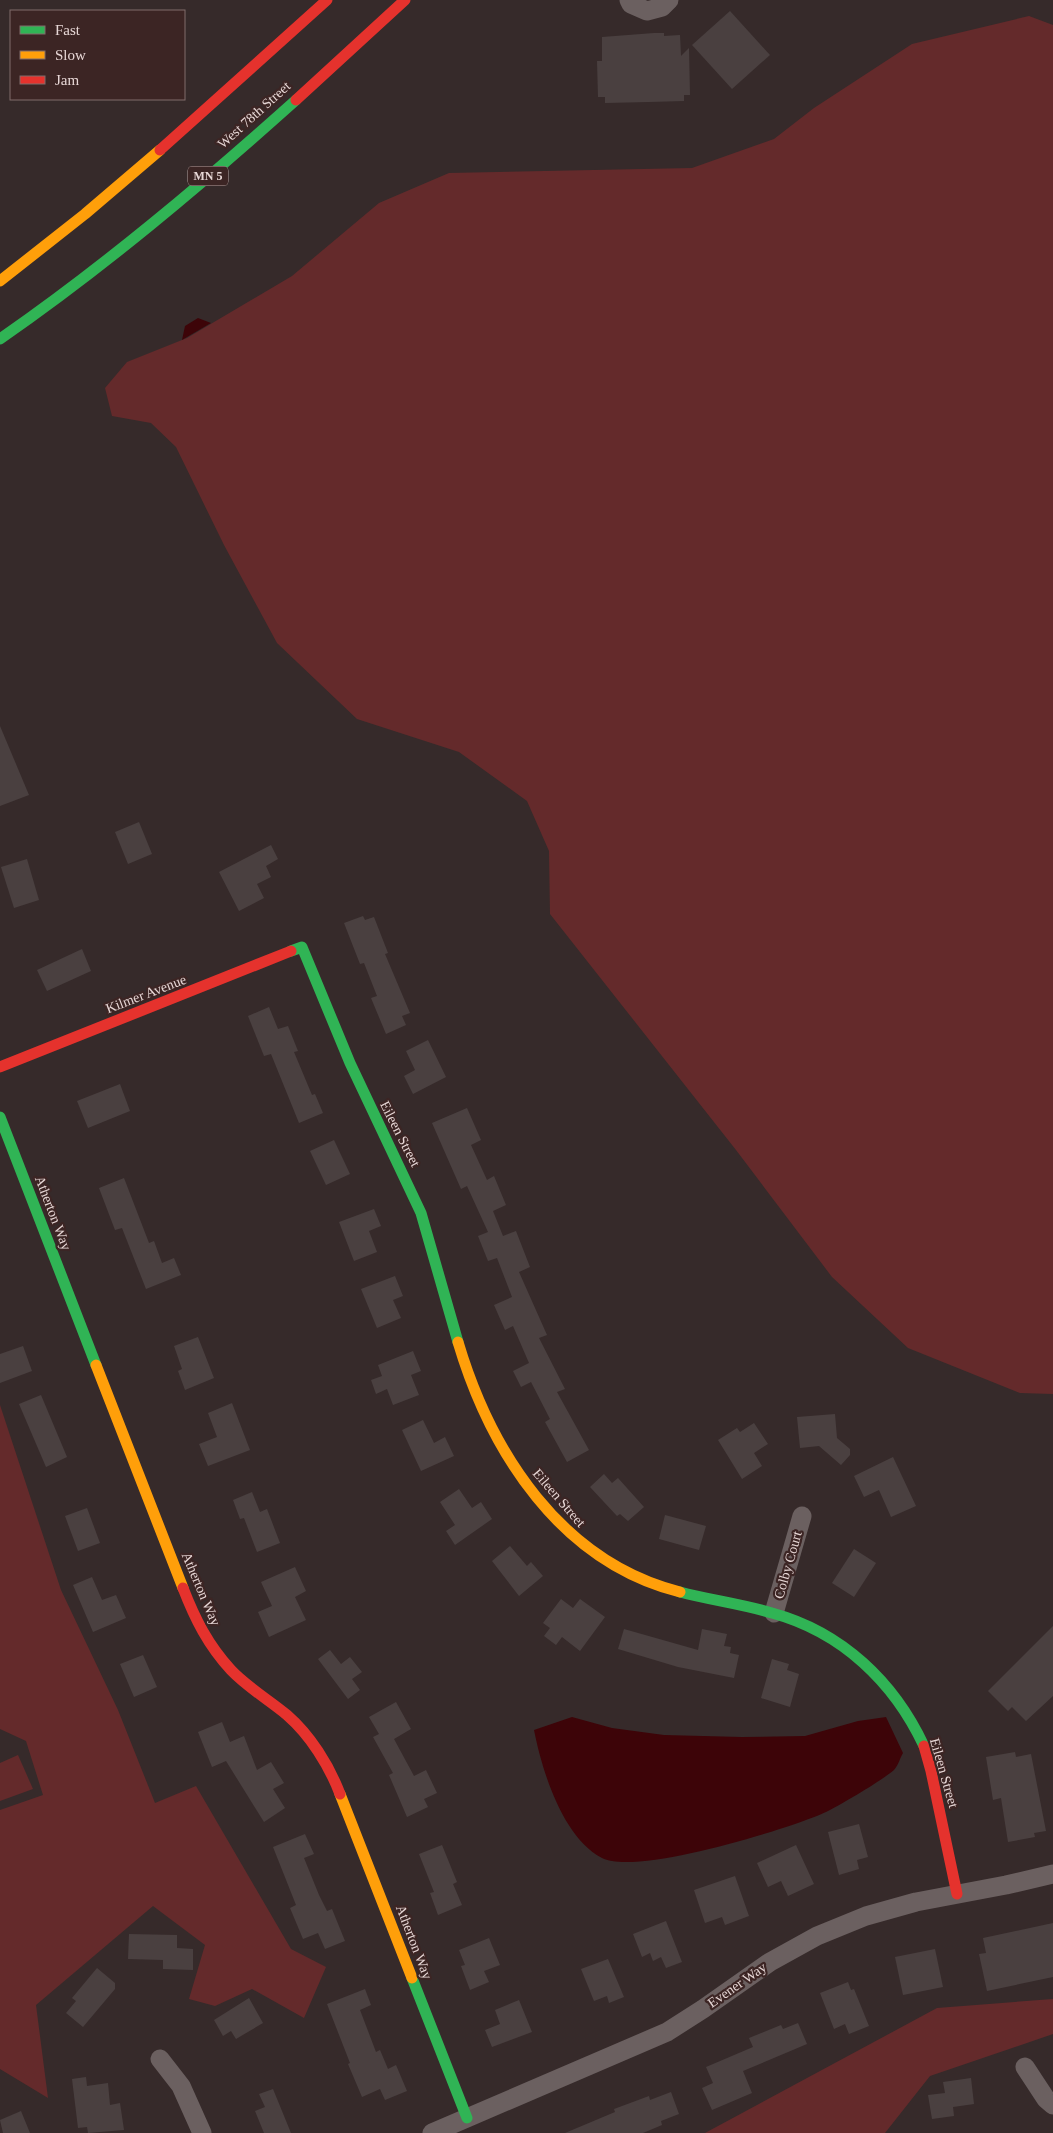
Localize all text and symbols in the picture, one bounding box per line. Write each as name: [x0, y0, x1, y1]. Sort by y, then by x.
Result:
legend: [10, 10, 185, 100]
text: Fast: [55, 22, 81, 38]
text: Slow: [55, 47, 86, 63]
text: Jam: [55, 72, 79, 88]
street label: West 78th Street: [215, 79, 293, 151]
road number: MN 5: [188, 167, 228, 186]
street label: Kilmer Avenue: [104, 972, 188, 1016]
street label: Eileen Street: [377, 1099, 423, 1170]
street label: Atherton Way: [32, 1174, 74, 1252]
street label: Eileen Street: [530, 1466, 588, 1530]
street label: Colby Court: [771, 1529, 805, 1601]
street label: Atherton Way: [179, 1550, 223, 1628]
street label: Eileen Street: [927, 1736, 961, 1810]
street label: Atherton Way: [393, 1903, 435, 1981]
street label: Evener Way: [705, 1959, 769, 2011]

